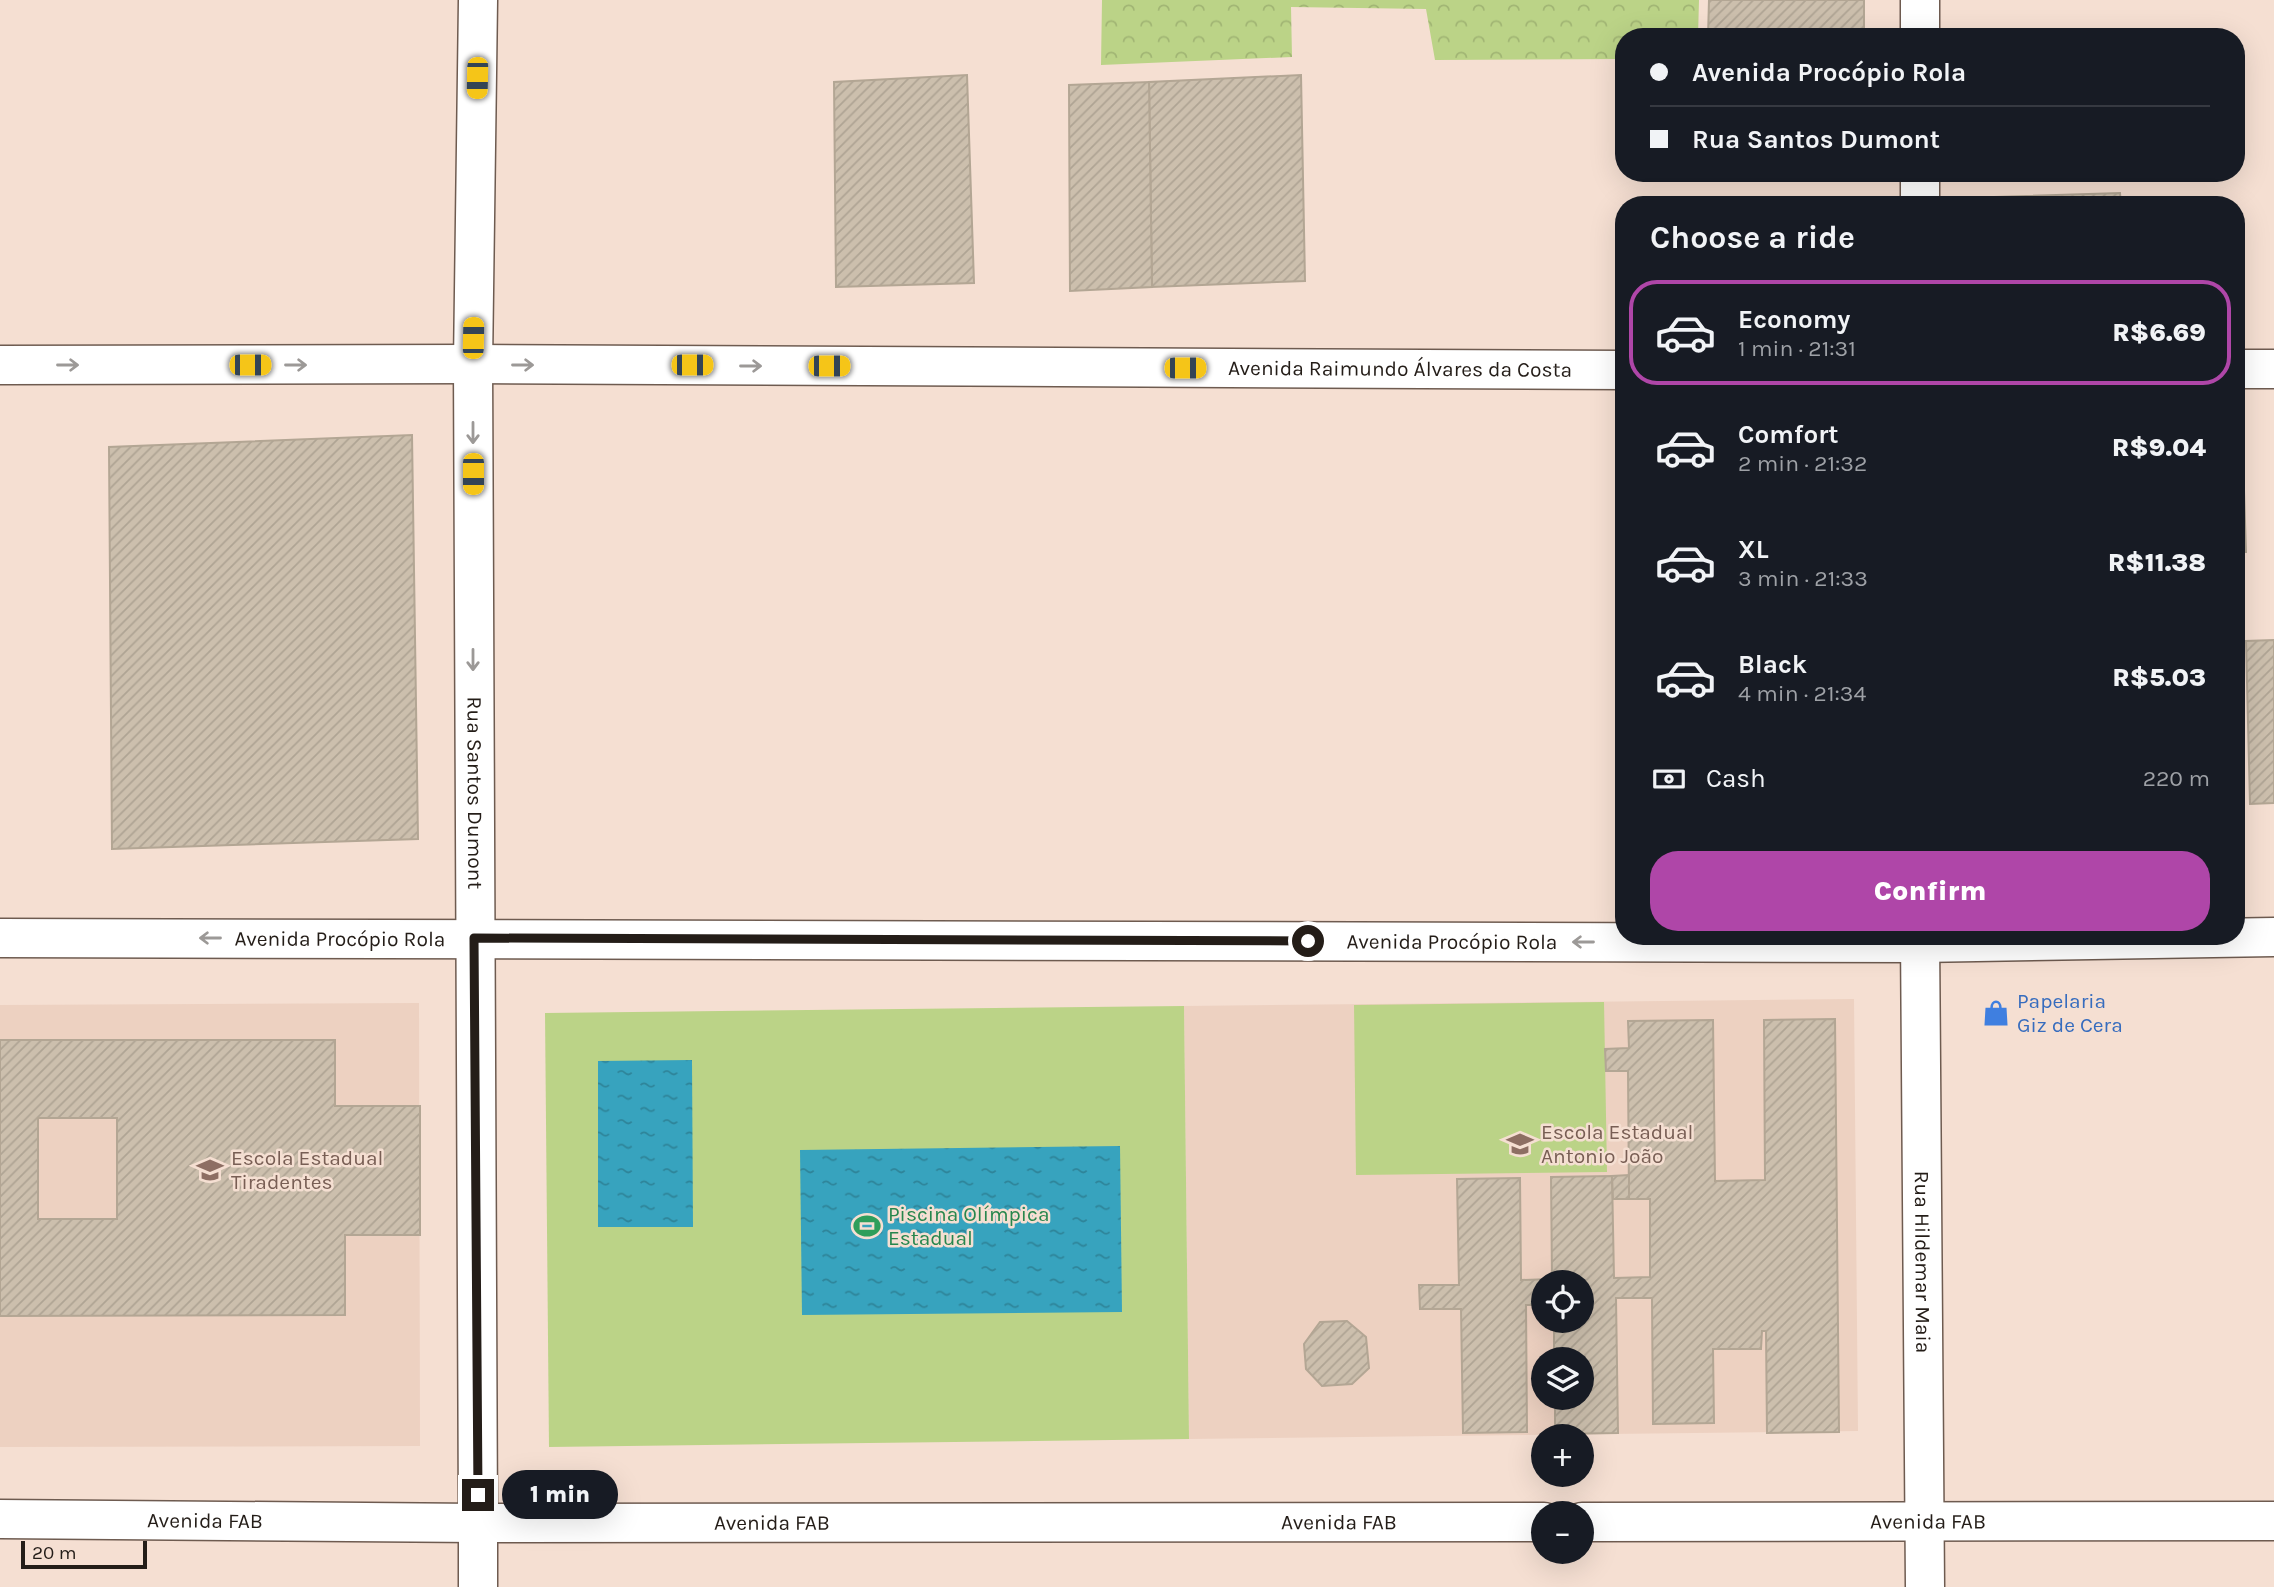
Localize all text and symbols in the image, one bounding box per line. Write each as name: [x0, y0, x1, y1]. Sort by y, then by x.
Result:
car: [467, 57, 488, 99]
text: Avenida Procópio Rola: [1692, 57, 1966, 88]
text: Rua Santos Dumont: [1692, 124, 1940, 155]
text: Choose a ride: [1650, 219, 1855, 256]
icon: car: [1654, 301, 1717, 364]
text: Economy: [1738, 304, 1850, 335]
car: [463, 317, 484, 359]
text: R$6.69: [2112, 317, 2206, 348]
text: 1 min · 21:31: [1738, 335, 1856, 362]
car: [230, 355, 272, 376]
car: [672, 355, 714, 376]
car: [809, 356, 851, 377]
street label: Avenida Raimundo Álvares da Costa: [1228, 356, 1572, 382]
one-way arrow: [56, 358, 79, 372]
one-way arrow: [284, 358, 307, 372]
one-way arrow: [511, 358, 534, 372]
car: [1165, 358, 1207, 379]
one-way arrow: [739, 359, 762, 373]
icon: car: [1654, 416, 1717, 479]
text: Comfort: [1738, 419, 1839, 450]
one-way arrow: [466, 421, 480, 444]
text: R$9.04: [2112, 432, 2206, 463]
text: 2 min · 21:32: [1738, 450, 1867, 477]
car: [463, 453, 484, 495]
icon: car: [1654, 531, 1717, 594]
text: XL: [1738, 534, 1769, 565]
text: R$11.38: [2108, 547, 2206, 578]
text: 3 min · 21:33: [1738, 565, 1868, 592]
icon: car: [1654, 646, 1717, 709]
one-way arrow: [467, 648, 480, 671]
text: Black: [1738, 649, 1807, 680]
text: R$5.03: [2112, 662, 2206, 693]
text: 4 min · 21:34: [1738, 680, 1866, 707]
street label: Rua Santos Dumont: [462, 696, 487, 890]
icon: cash: [1650, 760, 1688, 798]
text: Cash: [1706, 763, 1766, 794]
text: 220 m: [2143, 765, 2210, 792]
button: Confirm: [1650, 851, 2210, 931]
route start: [1292, 925, 1324, 957]
street label: Avenida Procópio Rola: [235, 927, 445, 951]
street label: Avenida Procópio Rola: [1347, 930, 1557, 954]
one-way arrow: [199, 931, 222, 945]
one-way arrow: [1571, 935, 1594, 948]
place label: Papelaria Giz de Cera: [2017, 989, 2123, 1037]
shop icon: Papelaria Giz de Cera: [1981, 998, 2011, 1028]
place label: Escola Estadual Antonio João: [1541, 1120, 1693, 1168]
school or university icon: Escola Estadual Antonio João: [1505, 1129, 1535, 1159]
place label: Escola Estadual Tiradentes: [231, 1146, 383, 1194]
school or university icon: Escola Estadual Tiradentes: [195, 1155, 225, 1185]
street label: Rua Hildemar Maia: [1910, 1171, 1935, 1353]
place label: Piscina Olímpica Estadual: [888, 1202, 1050, 1250]
sports icon: Piscina Olímpica Estadual: [852, 1211, 882, 1241]
map controls: [1531, 1270, 1594, 1564]
button: locate: [1531, 1270, 1594, 1333]
button: layers: [1531, 1347, 1594, 1410]
button: +: [1531, 1424, 1594, 1487]
callout: 1 min: [503, 1470, 618, 1520]
route end: [462, 1479, 494, 1511]
text: 1 min: [530, 1481, 590, 1508]
button: −: [1531, 1501, 1594, 1564]
street label: Avenida FAB: [147, 1508, 263, 1533]
street label: Avenida FAB: [1870, 1509, 1986, 1534]
street label: Avenida FAB: [1281, 1510, 1397, 1534]
street label: Avenida FAB: [714, 1511, 830, 1535]
scale bar: [21, 1538, 147, 1570]
text: 20 m: [32, 1542, 77, 1564]

